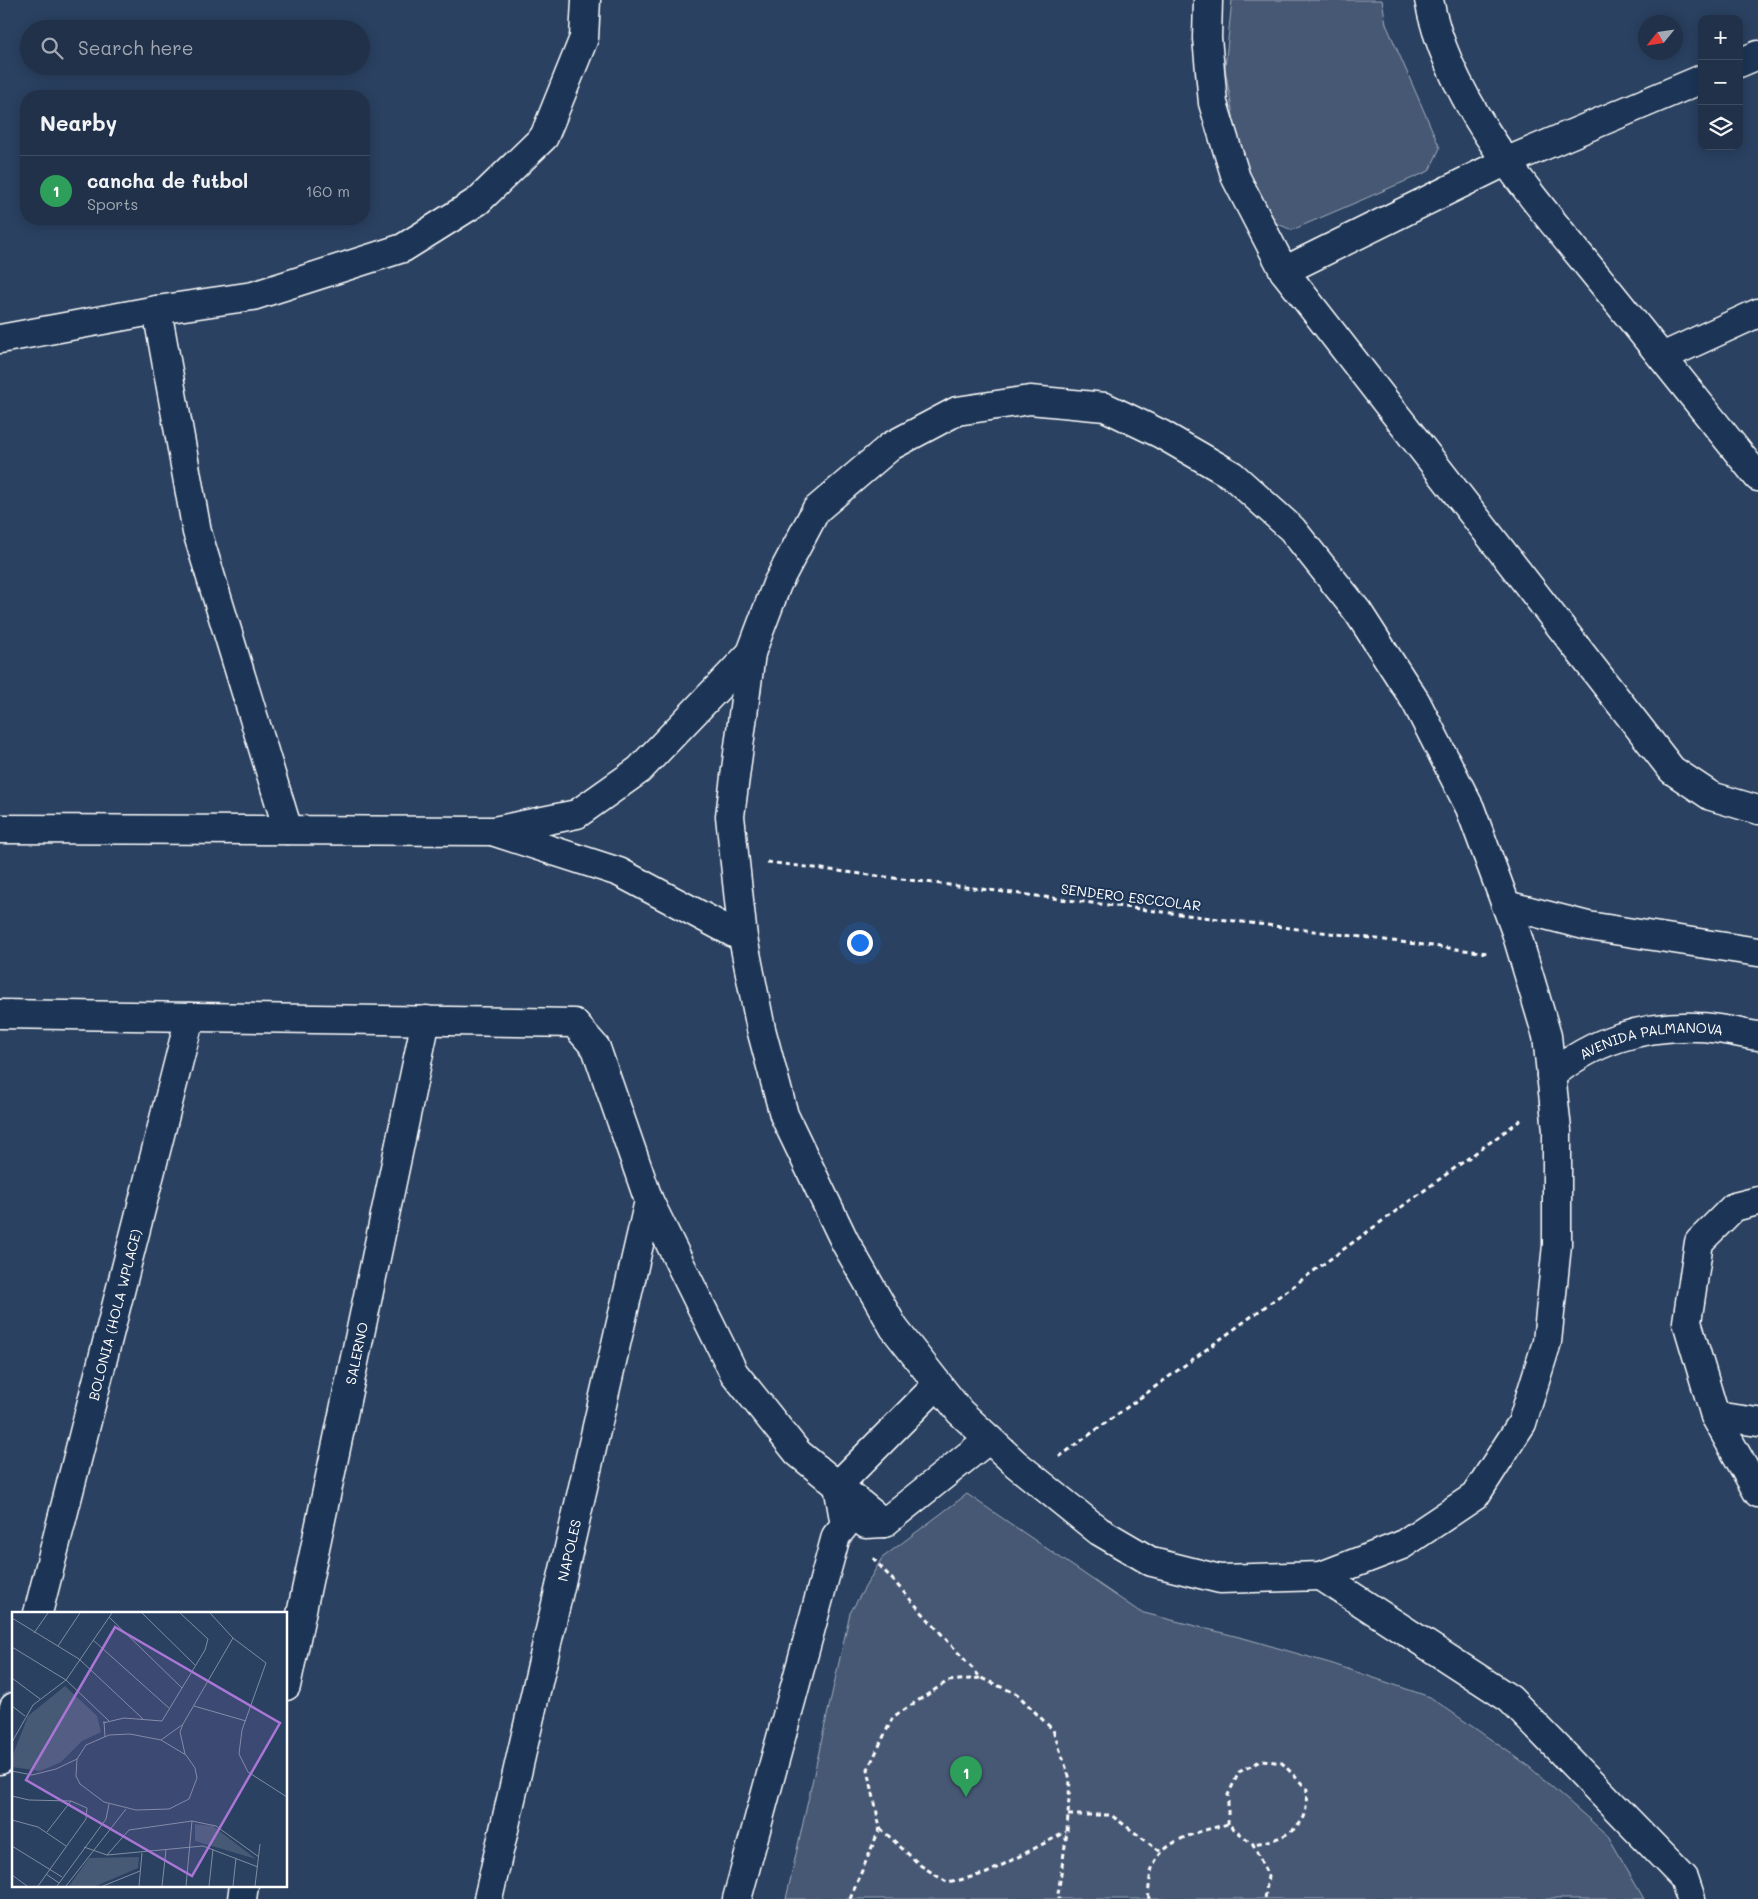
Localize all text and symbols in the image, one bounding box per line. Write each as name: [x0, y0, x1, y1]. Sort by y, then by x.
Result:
north arrow: [1638, 15, 1683, 60]
map controls: [1698, 15, 1743, 150]
button: +: [1698, 15, 1743, 60]
search box: [20, 20, 370, 75]
icon: search: [38, 34, 66, 62]
text: Search here: [78, 35, 194, 60]
button: −: [1698, 60, 1743, 105]
button: layers: [1698, 105, 1743, 150]
text: Nearby: [40, 109, 117, 136]
text: cancha de futbol: [87, 168, 248, 193]
text: 1: [52, 180, 60, 201]
text: 160 m: [305, 180, 350, 201]
text: Sports: [87, 193, 138, 214]
street label: SENDERO ESCCOLAR: [1060, 879, 1202, 915]
your location: [847, 930, 873, 956]
street label: AVENIDA PALMANOVA: [1575, 1017, 1725, 1063]
street label: BOLONIA (HOLA WPLACE): [83, 1227, 145, 1402]
street label: SALERNO: [340, 1320, 372, 1386]
street label: NAPOLES: [552, 1517, 585, 1583]
inset map: [12, 1612, 288, 1886]
pin: 1: [950, 1756, 982, 1797]

